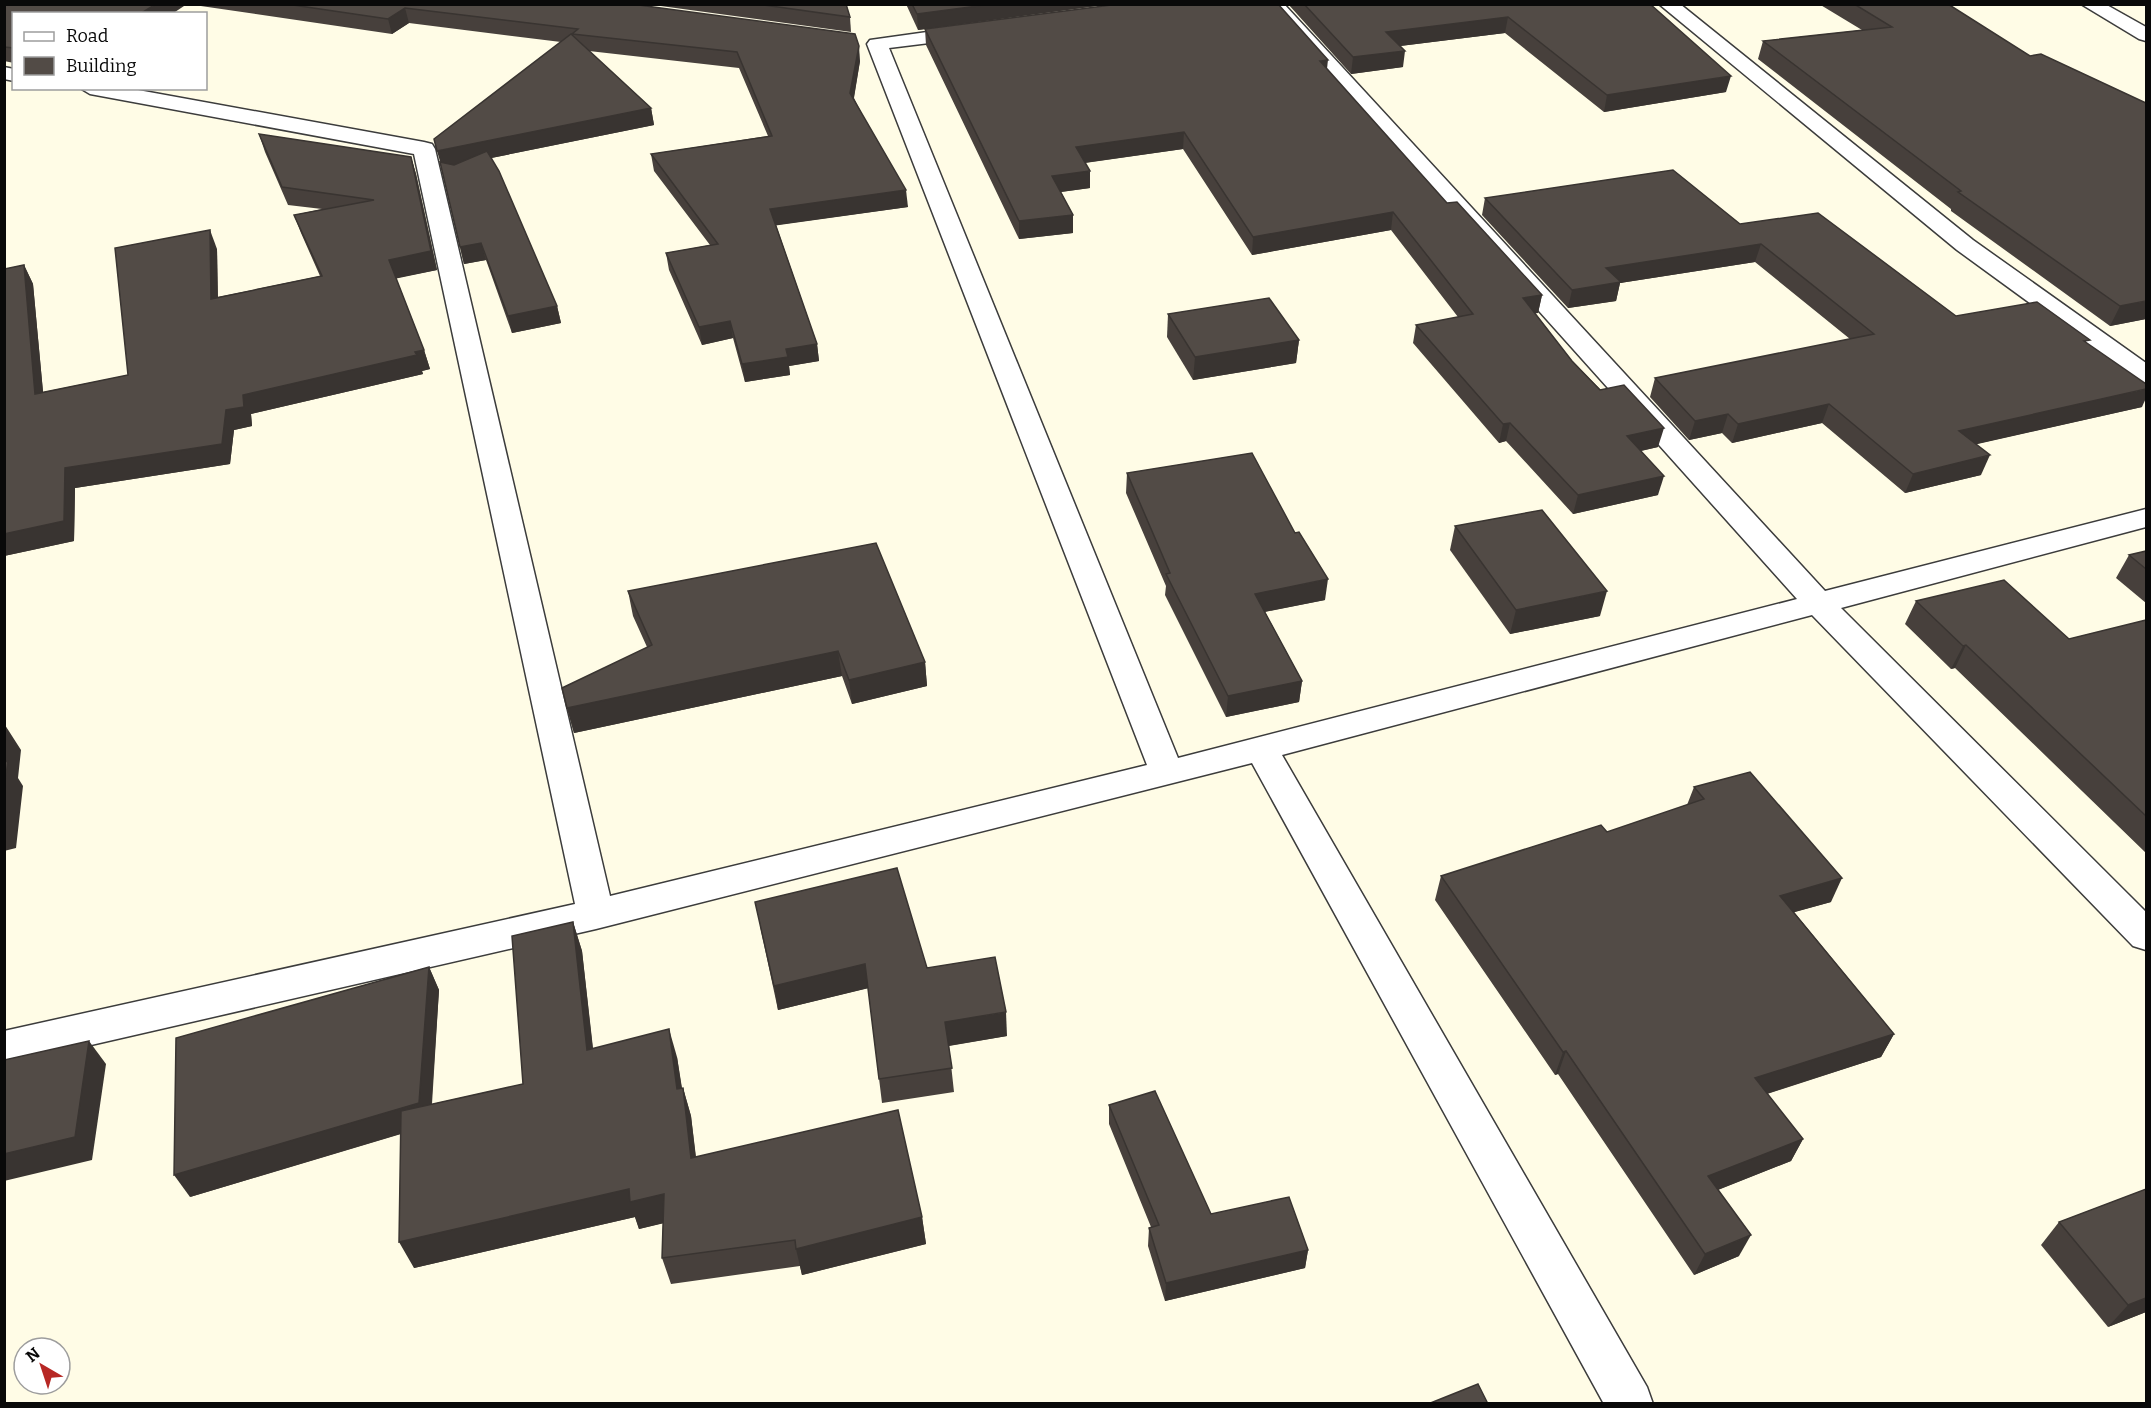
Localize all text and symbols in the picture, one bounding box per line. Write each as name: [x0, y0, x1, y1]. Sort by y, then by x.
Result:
legend: [12, 12, 207, 90]
text: Road: [66, 25, 109, 47]
text: Building: [66, 55, 137, 77]
north arrow: [12, 1336, 72, 1396]
text: N: [22, 1343, 44, 1366]

